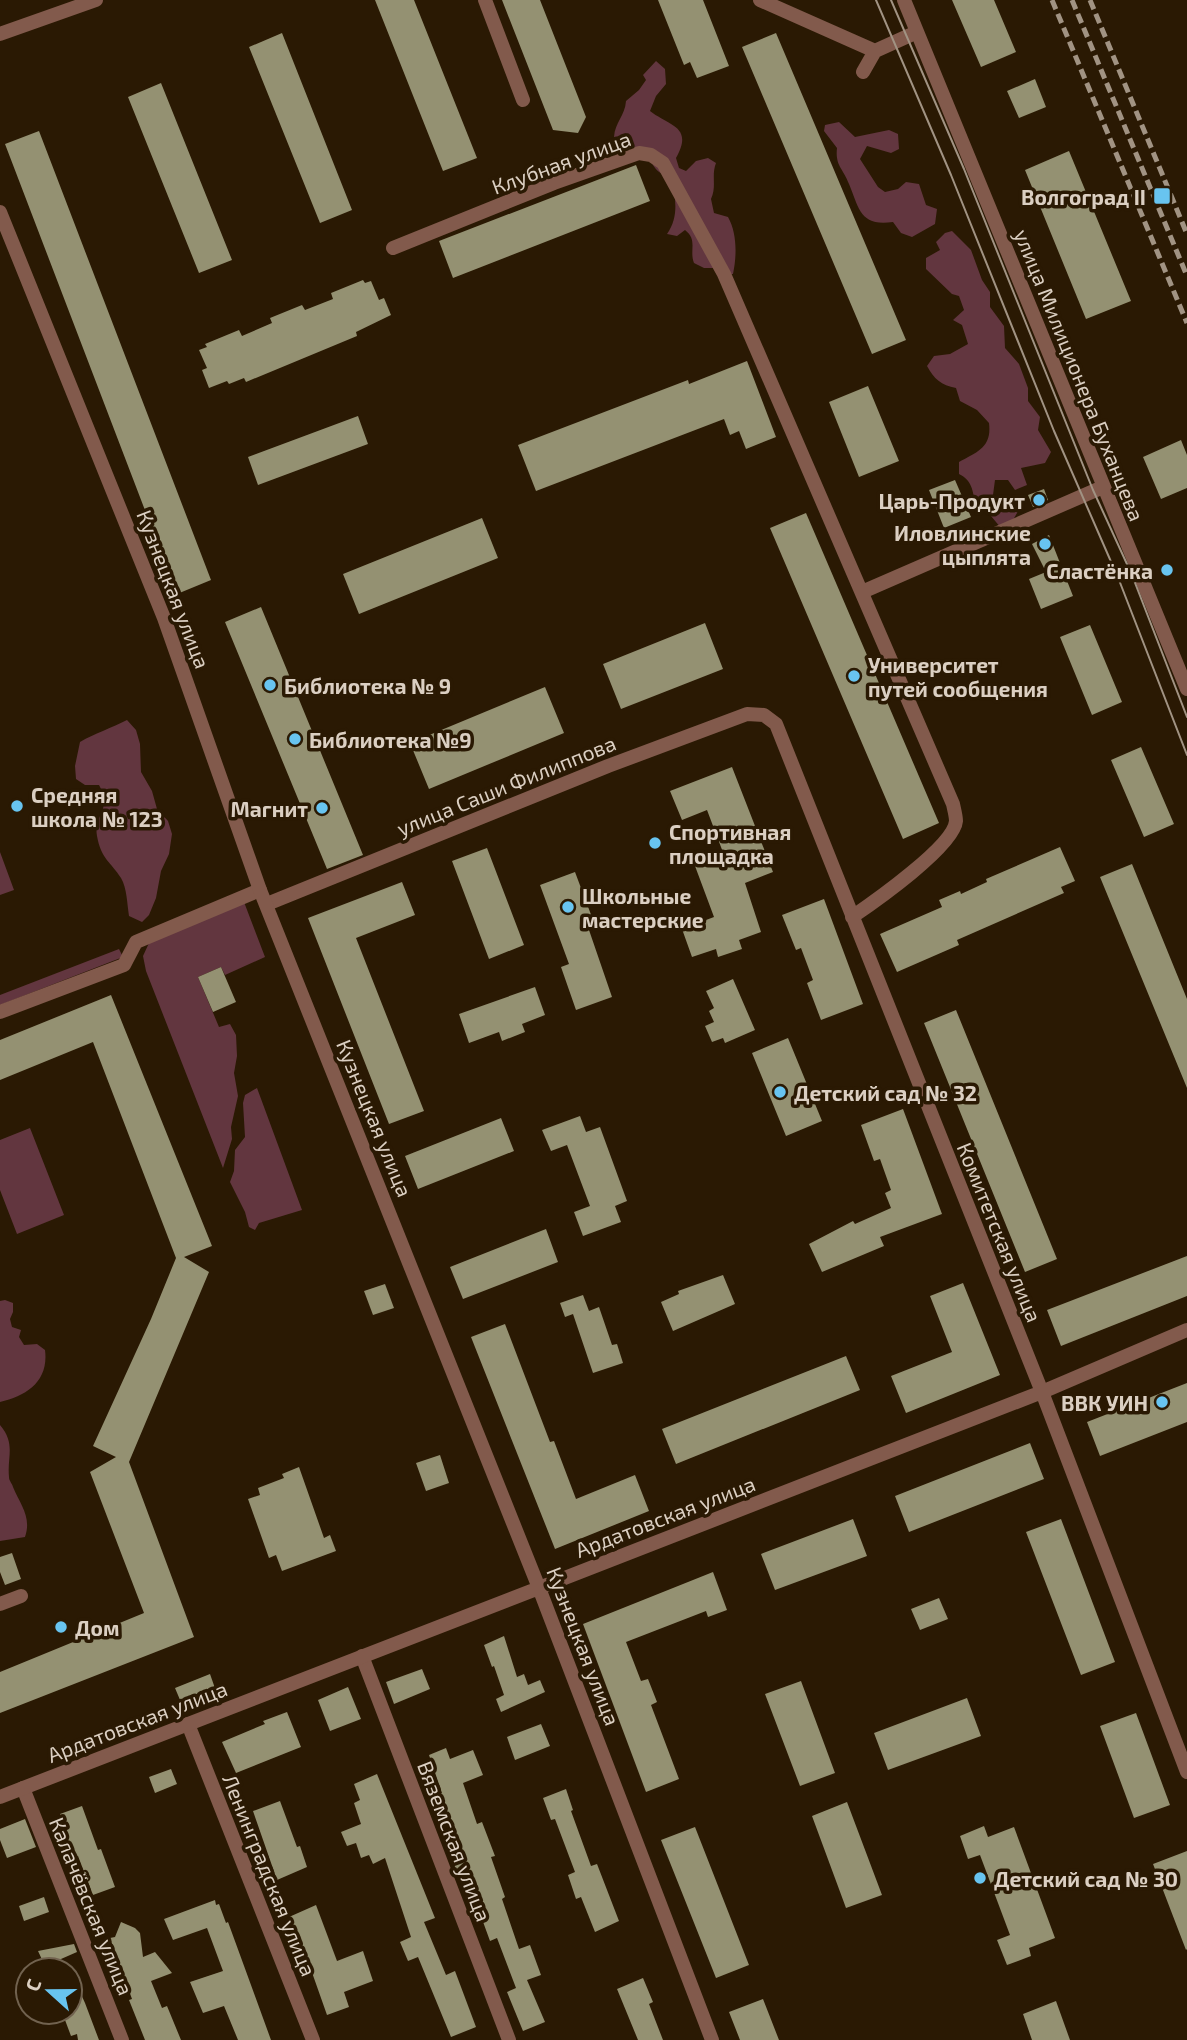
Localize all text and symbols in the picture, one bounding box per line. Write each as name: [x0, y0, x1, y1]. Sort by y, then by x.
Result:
street label: Клубная улица: [488, 125, 634, 200]
place label: Волгоград II: [1021, 184, 1146, 209]
marker: Волгоград II: [1152, 186, 1172, 206]
street label: улица Милиционера Буханцева: [1009, 225, 1150, 525]
place label: Царь-Продукт: [878, 488, 1025, 513]
marker: Царь-Продукт: [1031, 492, 1047, 508]
street label: Кузнецкая улица: [131, 506, 216, 672]
place label: Иловлинские цыплята: [894, 520, 1031, 569]
marker: Иловлинские цыплята: [1037, 536, 1053, 552]
place label: Сластёнка: [1046, 558, 1153, 583]
marker: Сластёнка: [1159, 562, 1175, 578]
place label: Университет путей сообщения: [868, 652, 1048, 701]
marker: Университет путей сообщения: [846, 668, 862, 684]
place label: Библиотека № 9: [284, 673, 451, 698]
marker: Библиотека № 9: [262, 677, 278, 693]
place label: Библиотека №9: [309, 727, 472, 752]
street label: улица Саши Филиппова: [393, 730, 620, 841]
marker: Библиотека №9: [287, 731, 303, 747]
place label: Средняя школа № 123: [31, 782, 163, 831]
place label: Магнит: [231, 796, 308, 821]
marker: Средняя школа № 123: [9, 798, 25, 814]
marker: Магнит: [314, 800, 330, 816]
place label: Спортивная площадка: [669, 819, 791, 868]
marker: Спортивная площадка: [647, 835, 663, 851]
place label: Школьные мастерские: [582, 883, 704, 932]
marker: Школьные мастерские: [560, 899, 576, 915]
street label: Кузнецкая улица: [331, 1036, 418, 1201]
place label: Детский сад № 32: [794, 1080, 977, 1105]
marker: Детский сад № 32: [772, 1084, 788, 1100]
street label: Комитетская улица: [952, 1139, 1047, 1326]
place label: ВВК УИН: [1061, 1390, 1148, 1415]
marker: ВВК УИН: [1154, 1394, 1170, 1410]
street label: Ардатовская улица: [571, 1470, 759, 1563]
street label: Кузнецкая улица: [541, 1563, 626, 1729]
place label: Дом: [75, 1615, 119, 1640]
marker: Дом: [53, 1619, 69, 1635]
street label: Ардатовская улица: [43, 1675, 231, 1768]
street label: Вяземская улица: [412, 1757, 497, 1925]
street label: Ленинградская улица: [217, 1770, 322, 1980]
street label: Калачёвская улица: [44, 1813, 139, 1999]
place label: Детский сад № 30: [994, 1866, 1178, 1891]
marker: Детский сад № 30: [972, 1870, 988, 1886]
north arrow: [14, 1956, 84, 2026]
text: С: [20, 1975, 45, 1994]

